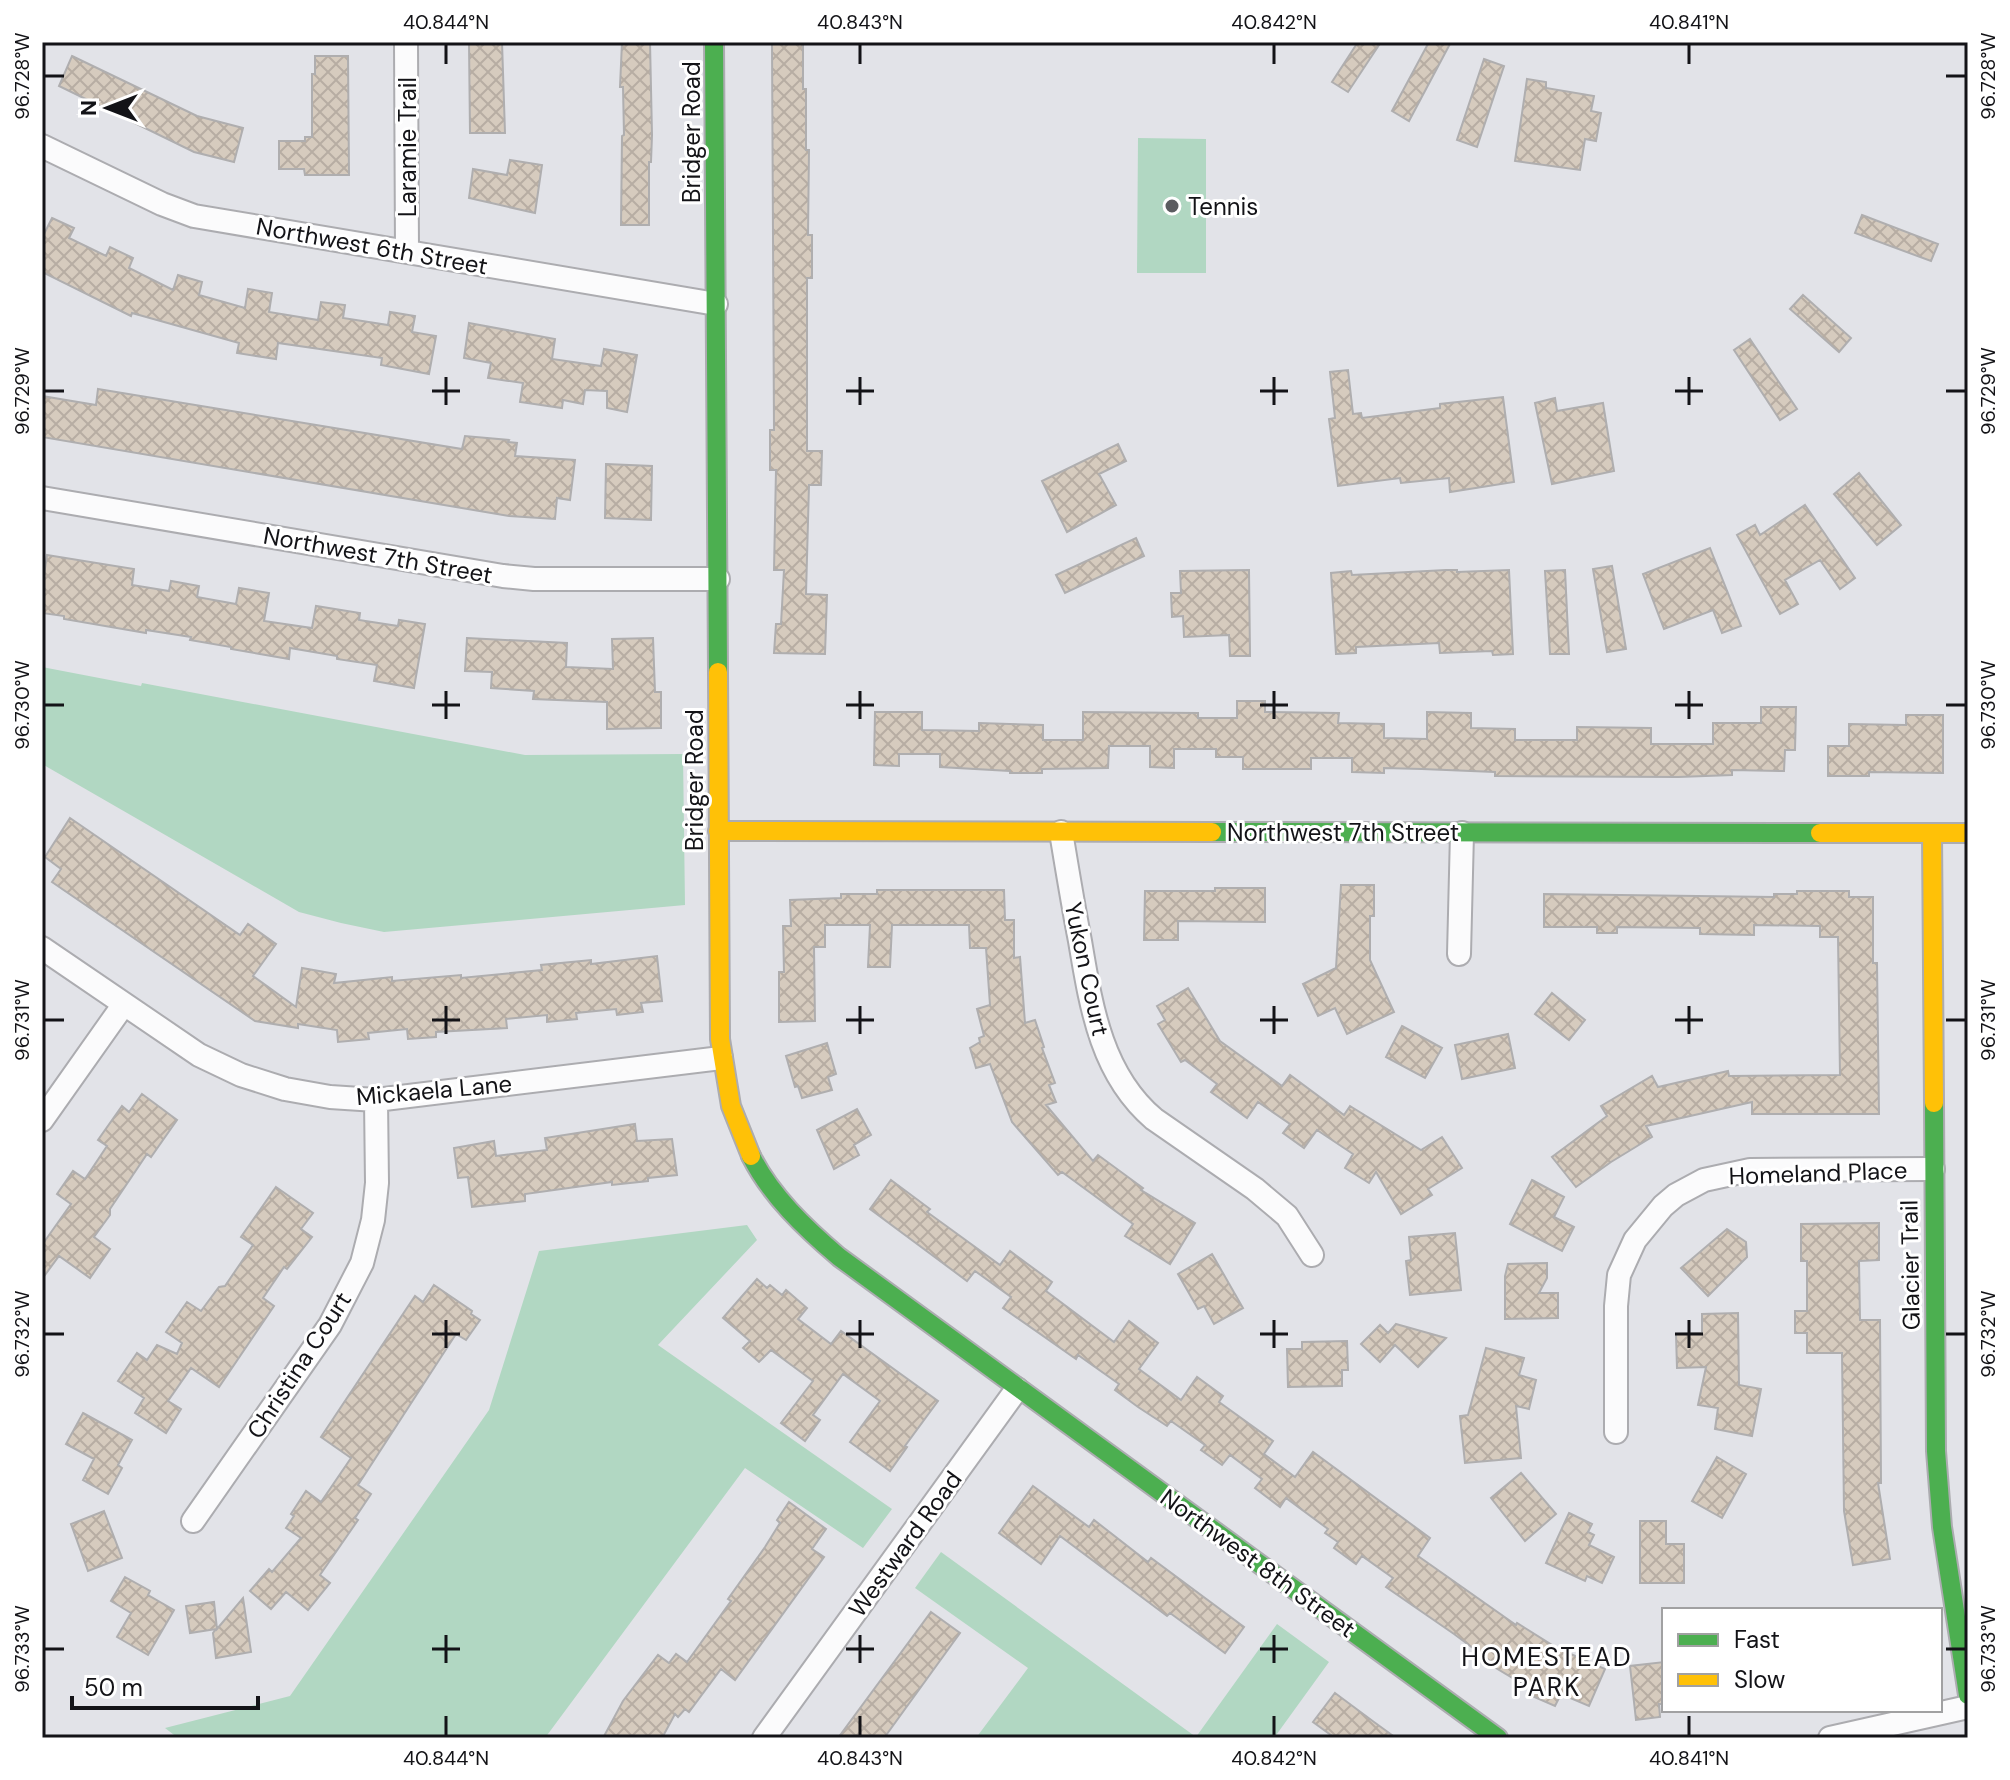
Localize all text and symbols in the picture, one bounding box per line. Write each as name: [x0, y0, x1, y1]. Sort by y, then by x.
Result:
text: 40.844°N: [403, 9, 489, 35]
text: 40.843°N: [817, 9, 903, 35]
text: 40.842°N: [1231, 9, 1317, 35]
text: 40.841°N: [1649, 9, 1729, 35]
text: 96.728°W: [9, 32, 35, 120]
text: 96.728°W: [1975, 32, 2001, 120]
street label: Bridger Road: [676, 61, 707, 203]
north arrow: [68, 68, 148, 148]
street label: Laramie Trail: [392, 77, 423, 217]
text: N: [74, 100, 103, 116]
place label: Tennis: [1188, 191, 1258, 222]
marker: Tennis: [1163, 197, 1181, 215]
street label: Northwest 6th Street: [254, 210, 490, 282]
text: 96.729°W: [9, 347, 35, 435]
text: 96.729°W: [1975, 347, 2001, 435]
street label: Northwest 7th Street: [261, 520, 495, 590]
text: 96.730°W: [9, 660, 35, 750]
text: 96.730°W: [1975, 660, 2001, 750]
street label: Bridger Road: [679, 709, 710, 851]
street label: Northwest 7th Street: [1227, 817, 1459, 848]
street label: Yukon Court: [1058, 899, 1116, 1039]
text: 96.731°W: [9, 979, 35, 1061]
text: 96.731°W: [1975, 979, 2001, 1061]
street label: Mickaela Lane: [355, 1068, 513, 1112]
street label: Homeland Place: [1728, 1154, 1908, 1192]
street label: Glacier Trail: [1893, 1200, 1927, 1330]
street label: Christina Court: [240, 1286, 358, 1444]
text: 96.732°W: [9, 1290, 35, 1378]
text: 96.732°W: [1975, 1290, 2001, 1378]
street label: Westward Road: [842, 1465, 968, 1623]
street label: Northwest 8th Street: [1154, 1482, 1362, 1644]
text: 96.733°W: [9, 1605, 35, 1693]
text: 96.733°W: [1975, 1605, 2001, 1693]
legend: [1662, 1608, 1942, 1712]
text: Fast: [1734, 1624, 1780, 1655]
district label: HOMESTEAD PARK: [1461, 1640, 1633, 1704]
scale bar: [72, 1660, 258, 1710]
text: Slow: [1734, 1664, 1785, 1695]
text: 50 m: [84, 1672, 143, 1703]
text: 40.844°N: [403, 1745, 489, 1771]
text: 40.843°N: [817, 1745, 903, 1771]
text: 40.842°N: [1231, 1745, 1317, 1771]
text: 40.841°N: [1649, 1745, 1729, 1771]

